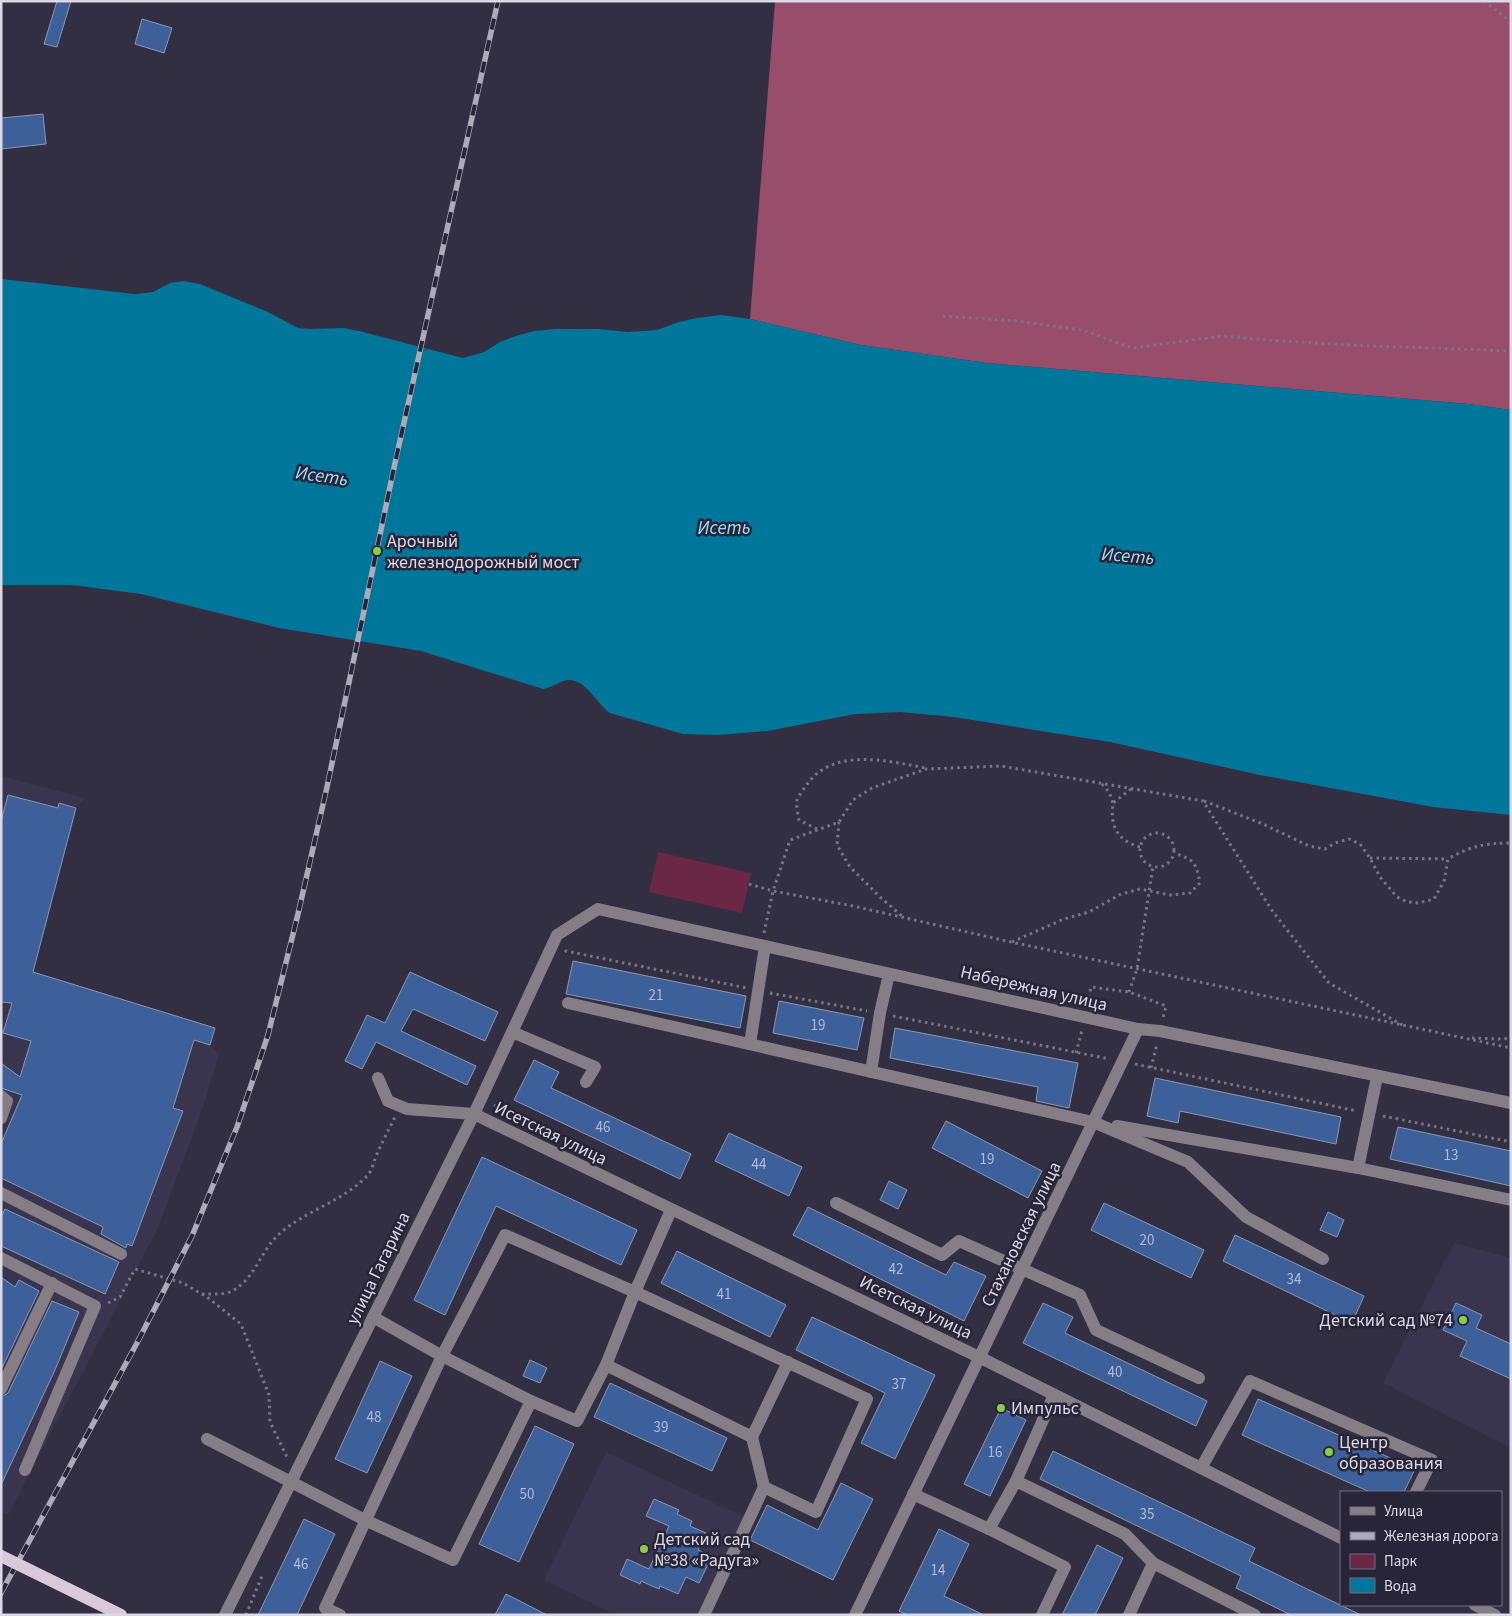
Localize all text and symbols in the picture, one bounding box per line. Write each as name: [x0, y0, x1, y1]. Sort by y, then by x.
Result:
water label: Исеть: [294, 459, 350, 494]
water label: Исеть: [698, 515, 750, 542]
place label: Арочный железнодорожный мост: [387, 529, 580, 575]
water label: Исеть: [1100, 541, 1155, 572]
marker: Арочный железнодорожный мост: [371, 545, 383, 557]
street label: Набережная улица: [958, 959, 1110, 1018]
house number: 21: [649, 985, 663, 1006]
house number: 19: [811, 1015, 825, 1036]
street label: Исетская улица: [490, 1095, 611, 1172]
house number: 46: [596, 1117, 610, 1138]
house number: 13: [1444, 1145, 1458, 1166]
house number: 19: [980, 1149, 994, 1170]
house number: 44: [752, 1154, 767, 1175]
street label: Стахановская улица: [975, 1157, 1067, 1311]
street label: улица Гагарина: [340, 1208, 417, 1329]
house number: 20: [1140, 1230, 1154, 1251]
house number: 42: [889, 1259, 903, 1280]
street label: Исетская улица: [855, 1269, 976, 1346]
house number: 34: [1287, 1269, 1302, 1290]
house number: 41: [717, 1284, 731, 1305]
place label: Детский сад №74: [1319, 1308, 1453, 1333]
marker: Детский сад №74: [1457, 1314, 1469, 1326]
house number: 40: [1108, 1362, 1122, 1383]
house number: 37: [892, 1374, 906, 1395]
place label: Импульс: [1011, 1396, 1079, 1421]
marker: Импульс: [995, 1402, 1007, 1414]
house number: 48: [367, 1407, 381, 1428]
house number: 39: [654, 1417, 668, 1438]
place label: Центр образования: [1339, 1430, 1443, 1476]
house number: 16: [988, 1442, 1002, 1463]
marker: Центр образования: [1323, 1446, 1335, 1458]
house number: 50: [520, 1484, 534, 1505]
legend: [1340, 1491, 1502, 1606]
text: Улица: [1384, 1501, 1423, 1522]
house number: 35: [1140, 1504, 1154, 1525]
text: Железная дорога: [1384, 1526, 1499, 1547]
place label: Детский сад №38 «Радуга»: [654, 1527, 759, 1573]
marker: Детский сад №38 «Радуга»: [638, 1543, 650, 1555]
text: Парк: [1384, 1551, 1418, 1572]
house number: 46: [294, 1554, 308, 1575]
house number: 14: [931, 1560, 946, 1581]
text: Вода: [1384, 1576, 1417, 1597]

